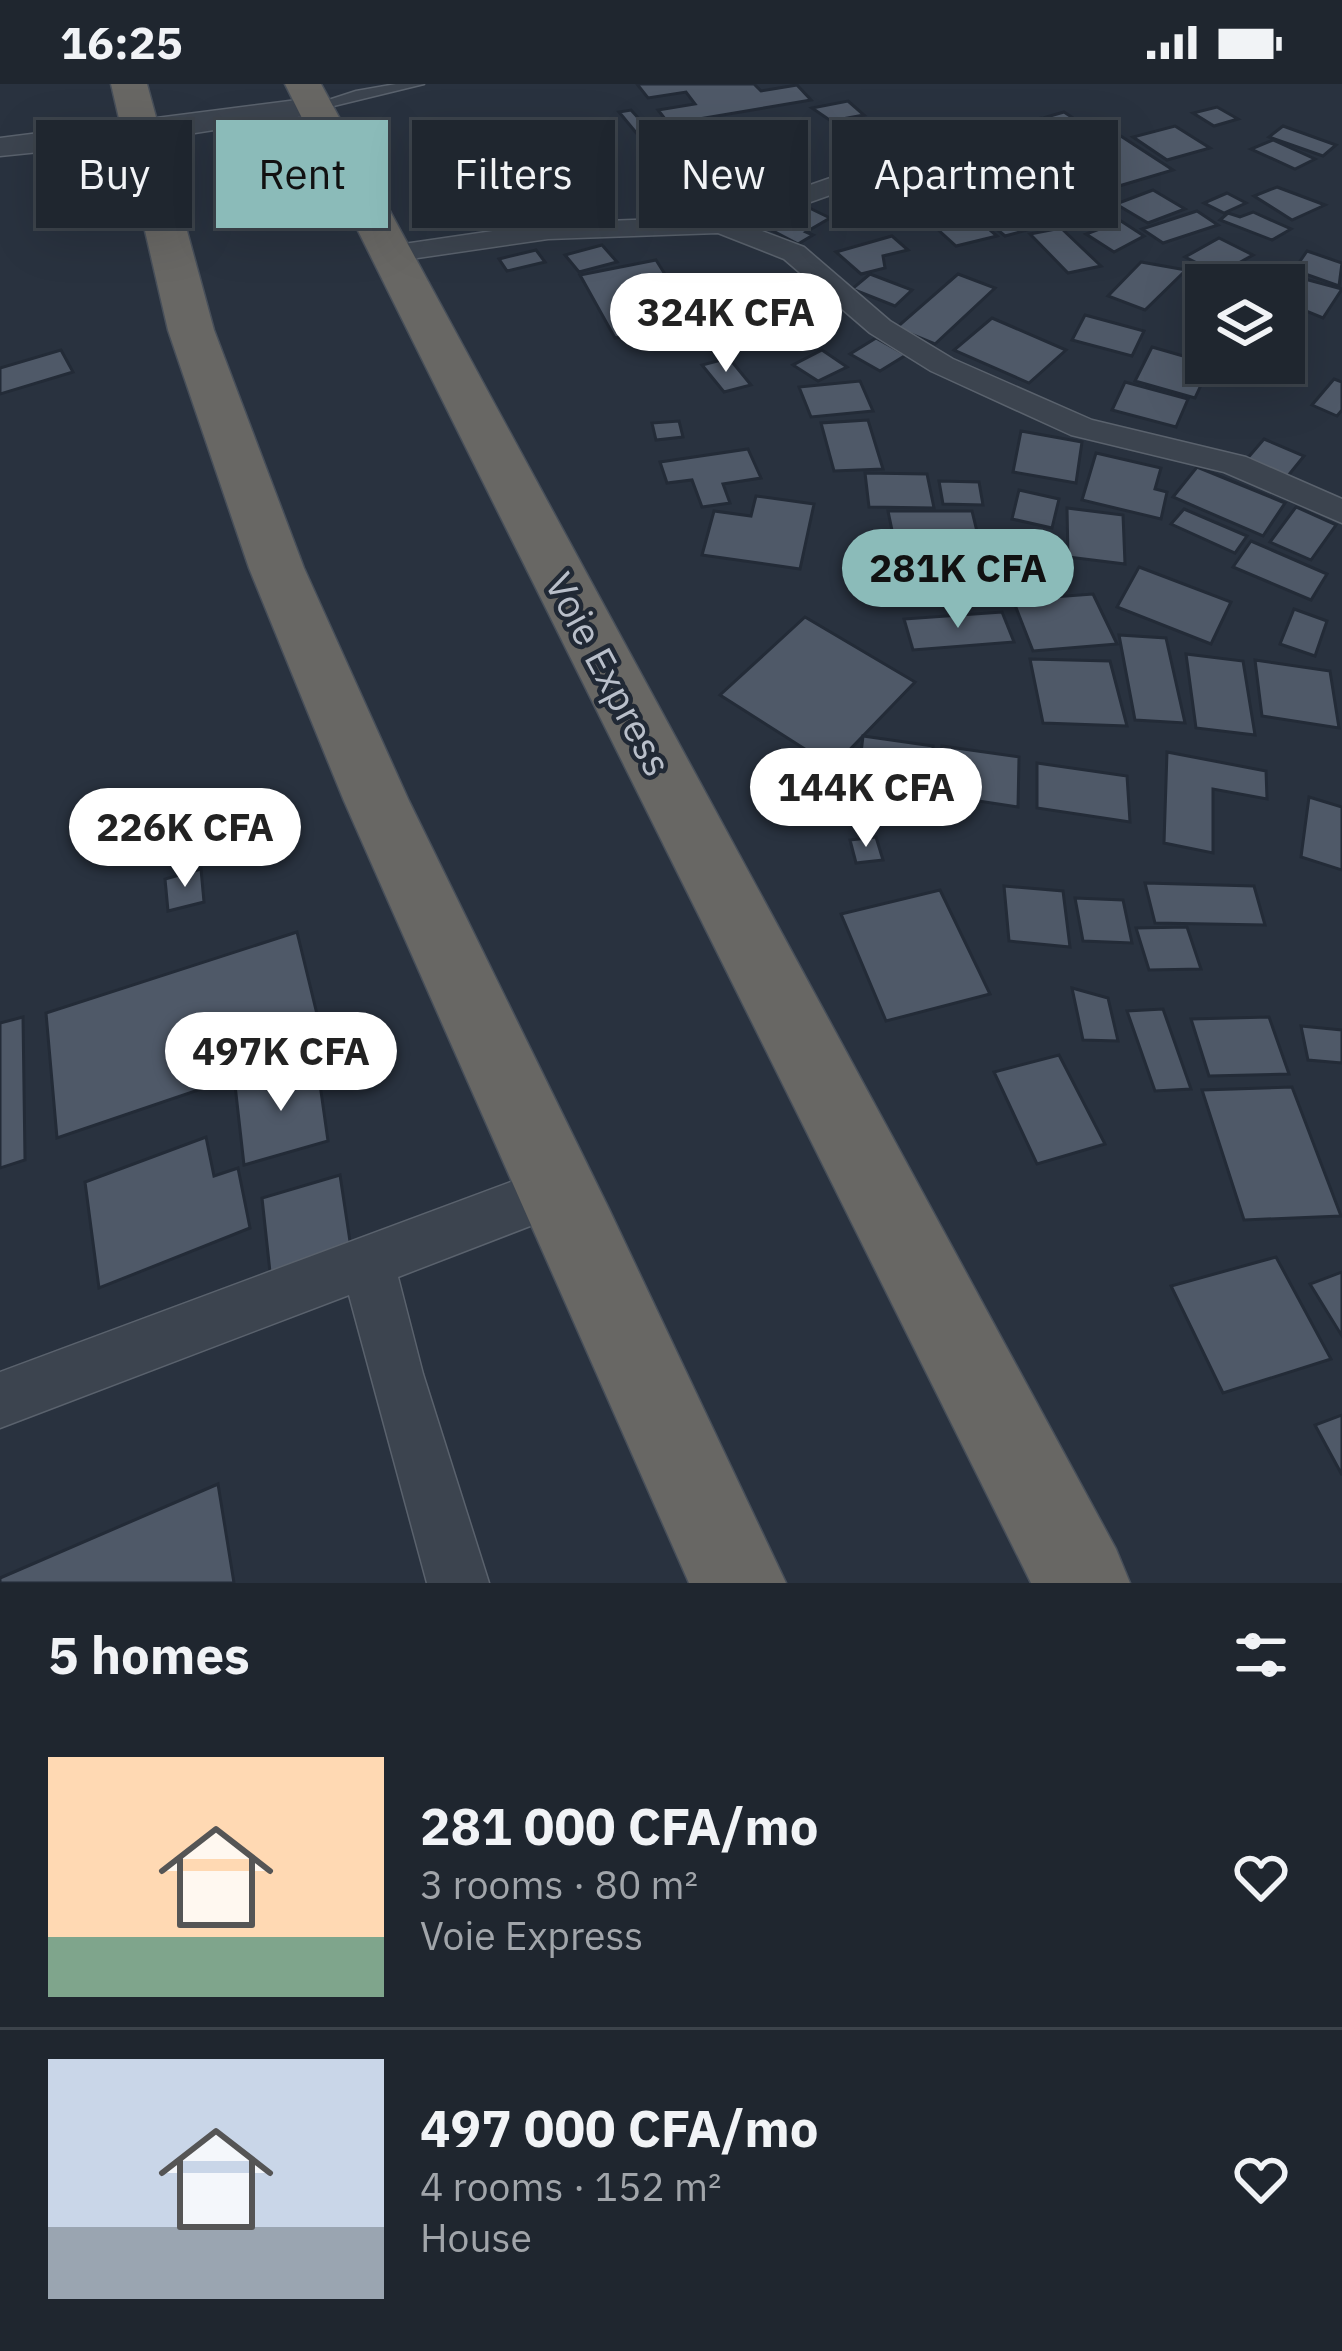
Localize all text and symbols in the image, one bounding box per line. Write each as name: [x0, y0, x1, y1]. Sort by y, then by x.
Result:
text: 16:25: [60, 13, 183, 71]
chip: Buy: [36, 120, 192, 228]
chip: Rent: [216, 120, 388, 228]
chip: Filters: [412, 120, 615, 228]
chip: New: [639, 120, 808, 228]
chip: Apartment: [832, 120, 1118, 228]
map controls: [1185, 264, 1305, 384]
button: layers: [1185, 264, 1305, 384]
pin: 324K CFA: [602, 273, 850, 375]
text: 324K CFA: [637, 286, 815, 337]
pin: 281K CFA: [834, 529, 1082, 631]
text: 281K CFA: [869, 542, 1047, 593]
street label: Voie Express: [534, 563, 684, 785]
pin: 144K CFA: [742, 748, 990, 850]
text: 144K CFA: [777, 761, 955, 812]
pin: 226K CFA: [61, 788, 309, 890]
text: 226K CFA: [96, 801, 274, 852]
pin: 497K CFA: [157, 1012, 405, 1114]
text: 497K CFA: [192, 1025, 370, 1076]
text: 5 homes: [48, 1622, 250, 1688]
icon: filters: [1228, 1622, 1294, 1688]
text: 281 000 CFA/mo: [420, 1793, 819, 1859]
icon: home: [144, 1805, 288, 1949]
icon: heart: [1228, 1844, 1294, 1910]
text: 3 rooms · 80 m²: [420, 1859, 698, 1910]
text: Voie Express: [420, 1910, 643, 1961]
text: 497 000 CFA/mo: [420, 2095, 819, 2161]
icon: home: [144, 2107, 288, 2251]
icon: heart: [1228, 2146, 1294, 2212]
text: 4 rooms · 152 m²: [420, 2161, 722, 2212]
text: House: [420, 2212, 532, 2263]

